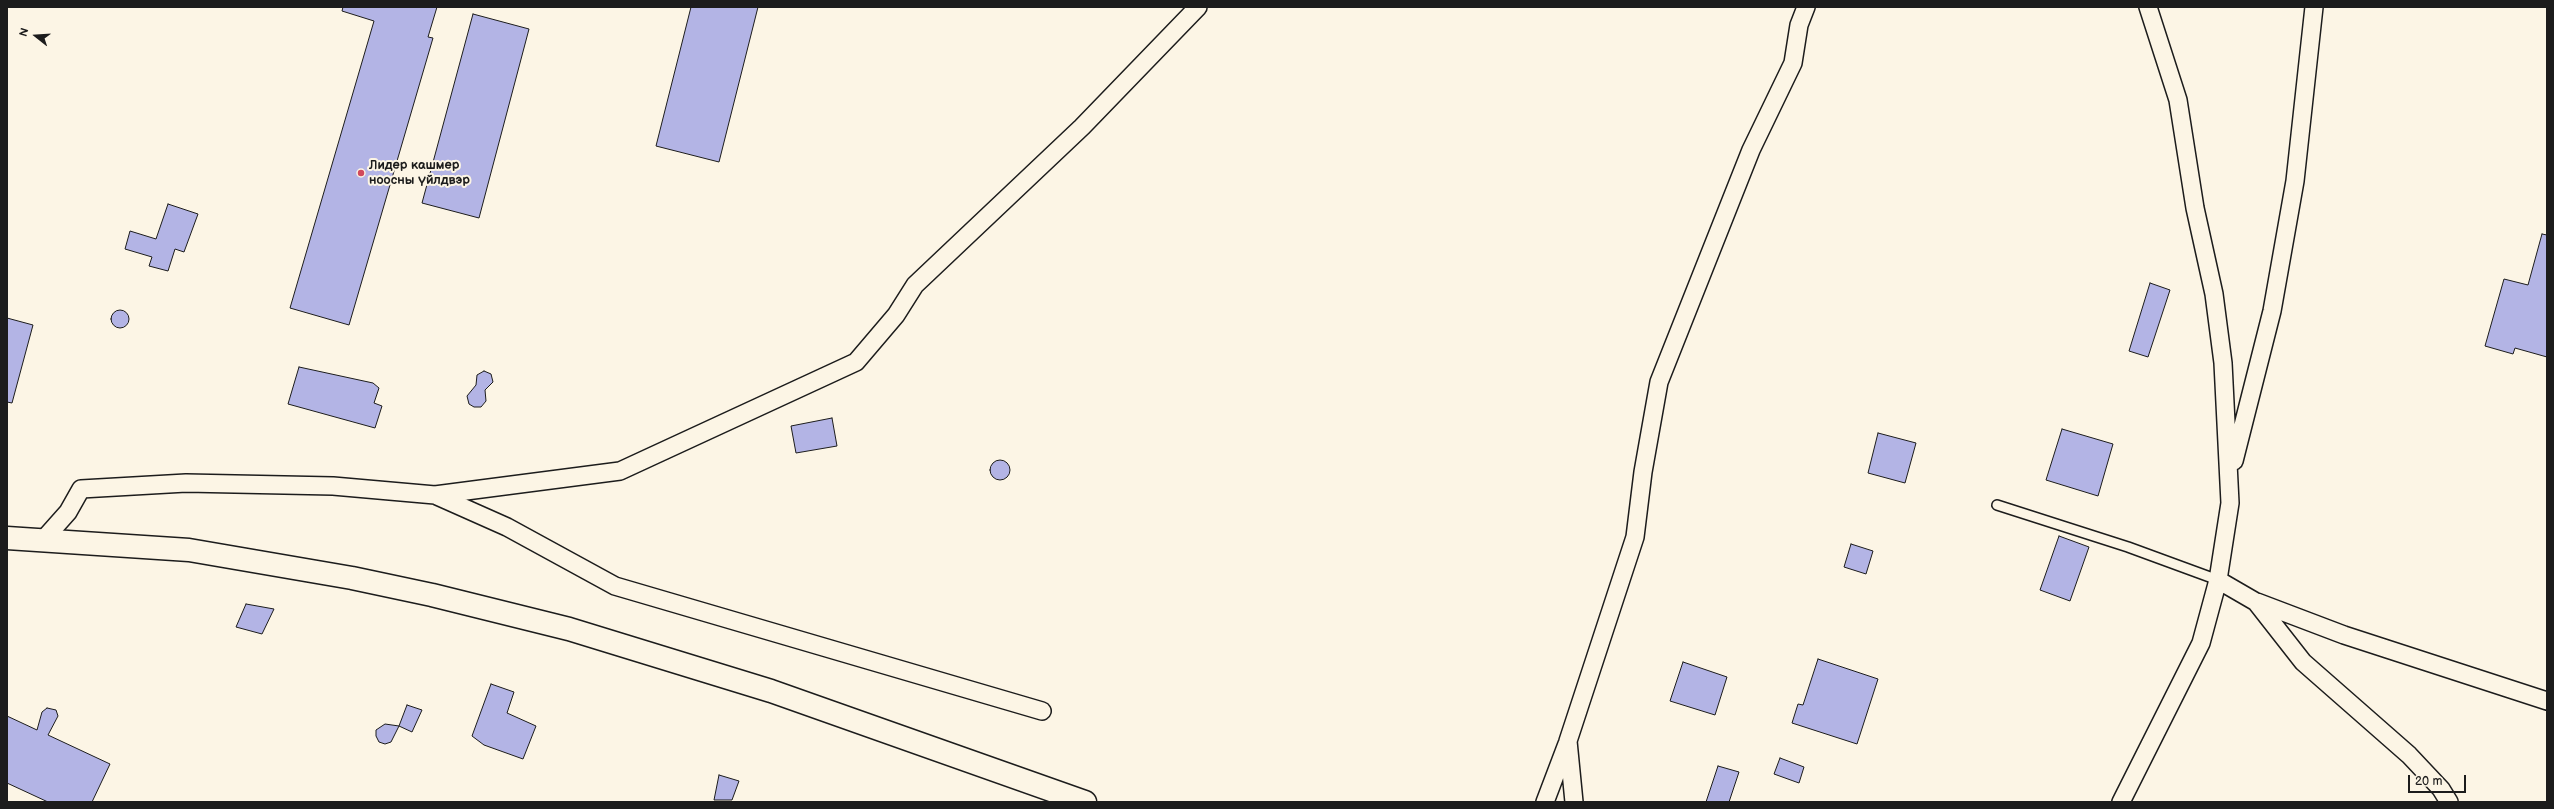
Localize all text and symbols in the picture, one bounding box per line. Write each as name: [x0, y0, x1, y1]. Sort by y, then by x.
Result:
north arrow: [16, 16, 56, 56]
text: N: [17, 27, 31, 38]
place label: Лидер кашмер ноосны үйлдвэр: [369, 158, 470, 189]
marker: Лидер кашмер ноосны үйлдвэр: [356, 168, 366, 178]
scale bar: [2410, 767, 2468, 793]
text: 20 m: [2415, 774, 2442, 789]

